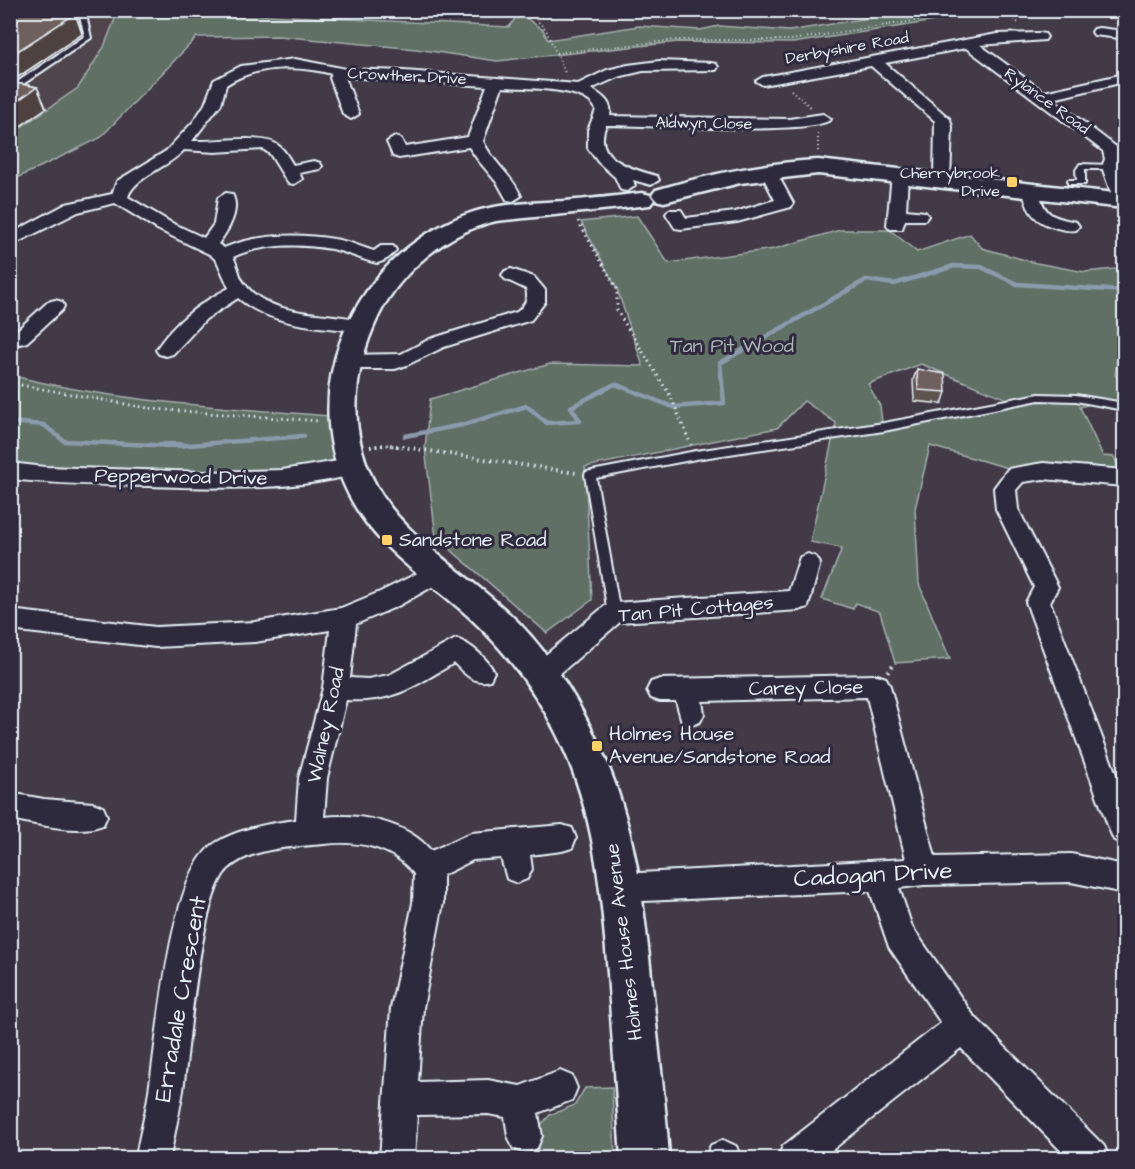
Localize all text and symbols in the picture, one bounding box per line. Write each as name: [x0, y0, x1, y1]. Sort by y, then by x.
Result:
street label: Derbyshire Road: [784, 26, 910, 71]
street label: Crowther Drive: [347, 62, 467, 90]
street label: Rylance Road: [999, 62, 1094, 140]
street label: Aldwyn Close: [655, 111, 753, 136]
place label: Cherrybrook Drive: [900, 162, 1000, 202]
marker: Cherrybrook Drive: [1005, 175, 1019, 189]
park label: Tan Pit Wood: [670, 332, 794, 360]
street label: Pepperwood Drive: [94, 461, 268, 493]
place label: Sandstone Road: [399, 526, 546, 554]
marker: Sandstone Road: [380, 533, 394, 547]
street label: Tan Pit Cottages: [617, 588, 775, 631]
street label: Walney Road: [300, 664, 353, 786]
street label: Carey Close: [748, 673, 864, 704]
place label: Holmes House Avenue/Sandstone Road: [609, 720, 831, 771]
marker: Holmes House Avenue/Sandstone Road: [590, 739, 604, 753]
street label: Holmes House Avenue: [598, 842, 650, 1042]
street label: Cadogan Drive: [793, 854, 953, 897]
street label: Erradale Crescent: [146, 893, 216, 1105]

